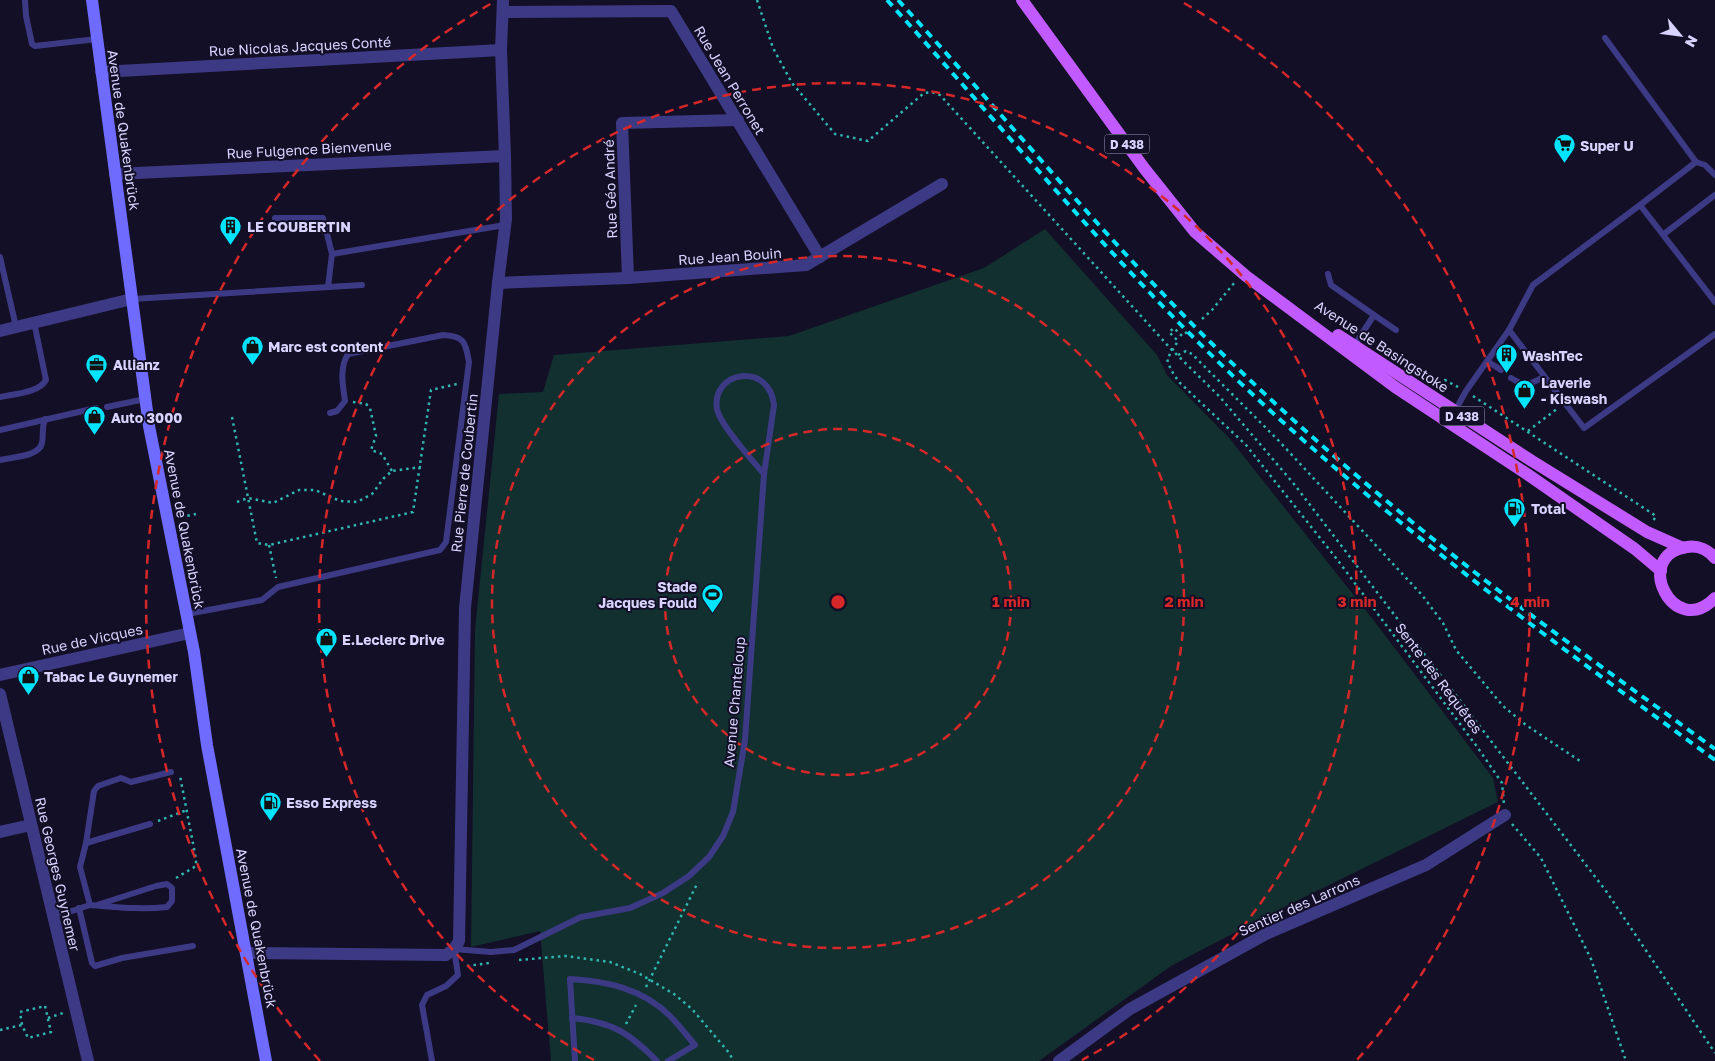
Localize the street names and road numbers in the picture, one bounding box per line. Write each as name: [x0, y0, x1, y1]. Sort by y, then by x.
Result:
street label: Rue Jean Perronet: [691, 23, 769, 137]
street label: Rue Nicolas Jacques Conté: [208, 33, 392, 59]
street label: Avenue de Quakenbrück: [104, 48, 144, 212]
road number: D 438: [1104, 134, 1150, 154]
street label: Rue Fulgence Bienvenue: [226, 136, 392, 162]
street label: Rue Géo André: [600, 139, 620, 239]
street label: Rue Jean Bouin: [678, 244, 782, 268]
street label: Avenue de Basingstoke: [1312, 296, 1452, 396]
street label: Rue Pierre de Coubertin: [447, 393, 481, 553]
road number: D 438: [1440, 406, 1484, 426]
street label: Avenue de Quakenbrück: [161, 448, 209, 610]
street label: Sente des Requêtes: [1392, 619, 1486, 737]
street label: Rue de Vicques: [40, 620, 144, 658]
street label: Avenue Chanteloup: [720, 636, 748, 768]
street label: Rue Georges Guynemer: [32, 795, 84, 953]
street label: Avenue de Quakenbrück: [233, 847, 281, 1009]
street label: Sentier des Larrons: [1236, 871, 1362, 939]

